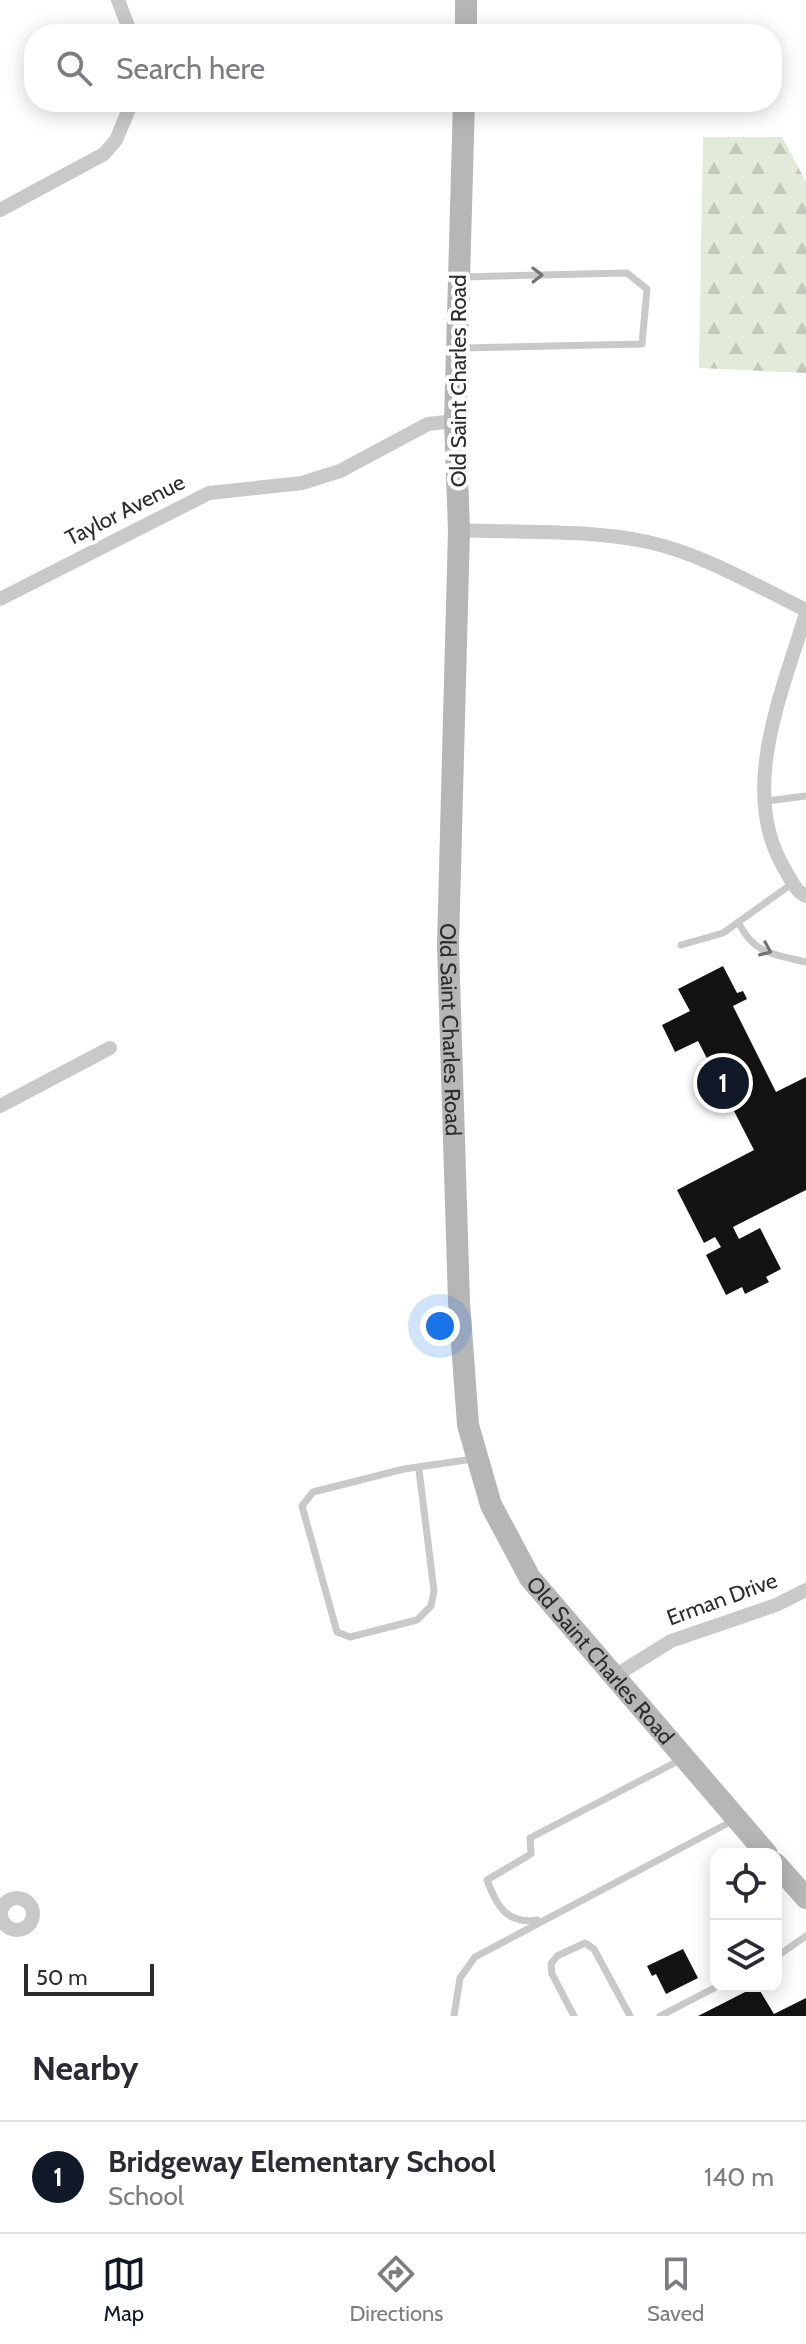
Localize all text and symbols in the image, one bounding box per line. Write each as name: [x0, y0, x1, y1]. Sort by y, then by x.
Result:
search box: [24, 24, 782, 112]
icon: search: [52, 46, 96, 90]
text: Search here: [116, 50, 265, 87]
one-way arrow: [531, 266, 544, 284]
street label: Old Saint Charles Road: [445, 275, 472, 487]
street label: Taylor Avenue: [61, 468, 189, 552]
street label: Old Saint Charles Road: [434, 923, 467, 1136]
one-way arrow: [758, 941, 773, 957]
pin: 1: [697, 1053, 749, 1113]
your location: [420, 1306, 460, 1346]
street label: Erman Drive: [663, 1567, 781, 1631]
street label: Old Saint Charles Road: [521, 1571, 680, 1750]
map controls: [710, 1848, 782, 1992]
button: locate: [710, 1848, 782, 1920]
button: layers: [710, 1920, 782, 1992]
scale bar: [24, 1960, 154, 1996]
text: 50 m: [36, 1964, 88, 1991]
text: Nearby: [32, 2047, 139, 2089]
text: Bridgeway Elementary School: [108, 2143, 496, 2180]
text: 1: [53, 2161, 63, 2193]
text: 140 m: [704, 2161, 774, 2193]
text: School: [108, 2180, 184, 2212]
tab: Map: [102, 2252, 146, 2327]
tab: Directions: [349, 2252, 443, 2327]
tab: Saved: [647, 2252, 704, 2327]

